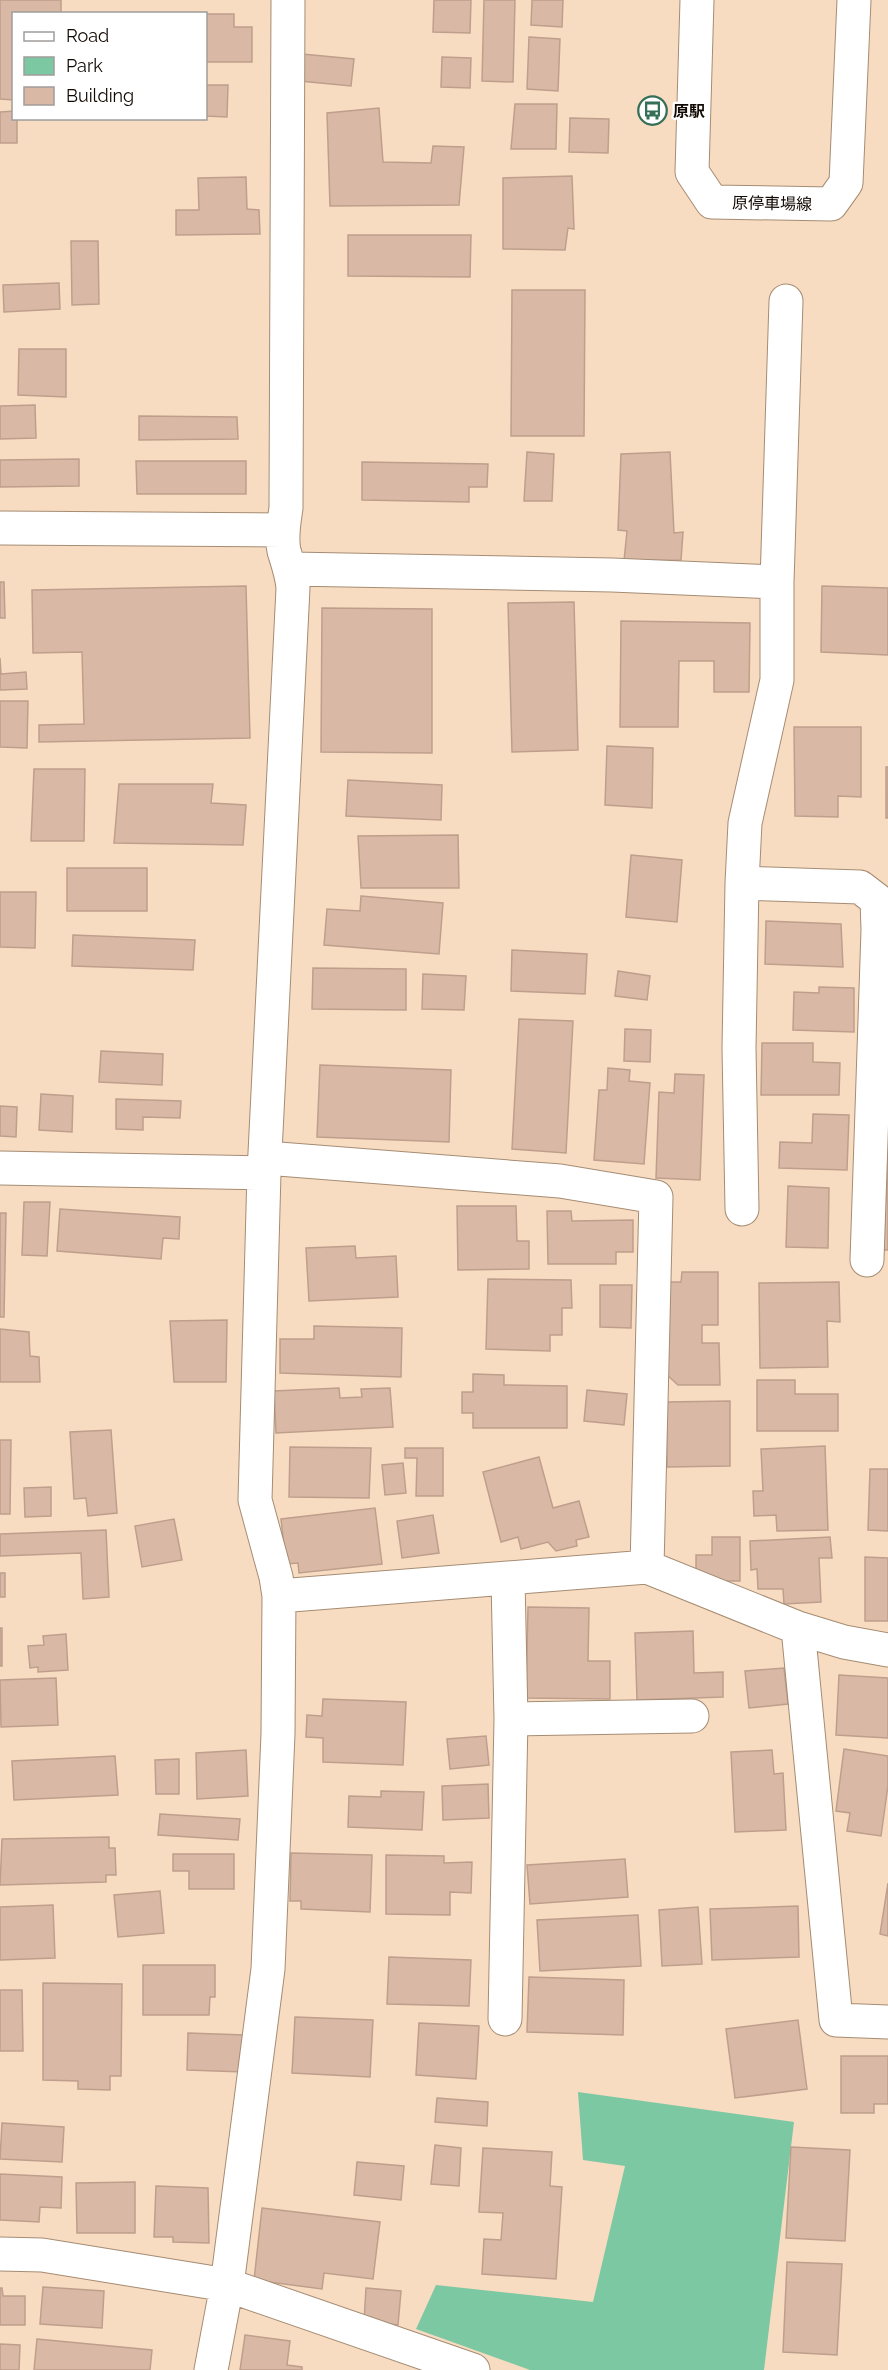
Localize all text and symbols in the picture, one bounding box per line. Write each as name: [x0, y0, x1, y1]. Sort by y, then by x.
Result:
legend: [12, 12, 207, 120]
text: Road: [66, 25, 109, 46]
text: Park: [66, 55, 103, 76]
text: Building: [66, 85, 134, 106]
bus stop icon: 原駅: [636, 95, 668, 127]
place label: 原駅: [673, 102, 705, 121]
street label: 原停車場線: [732, 193, 812, 214]

